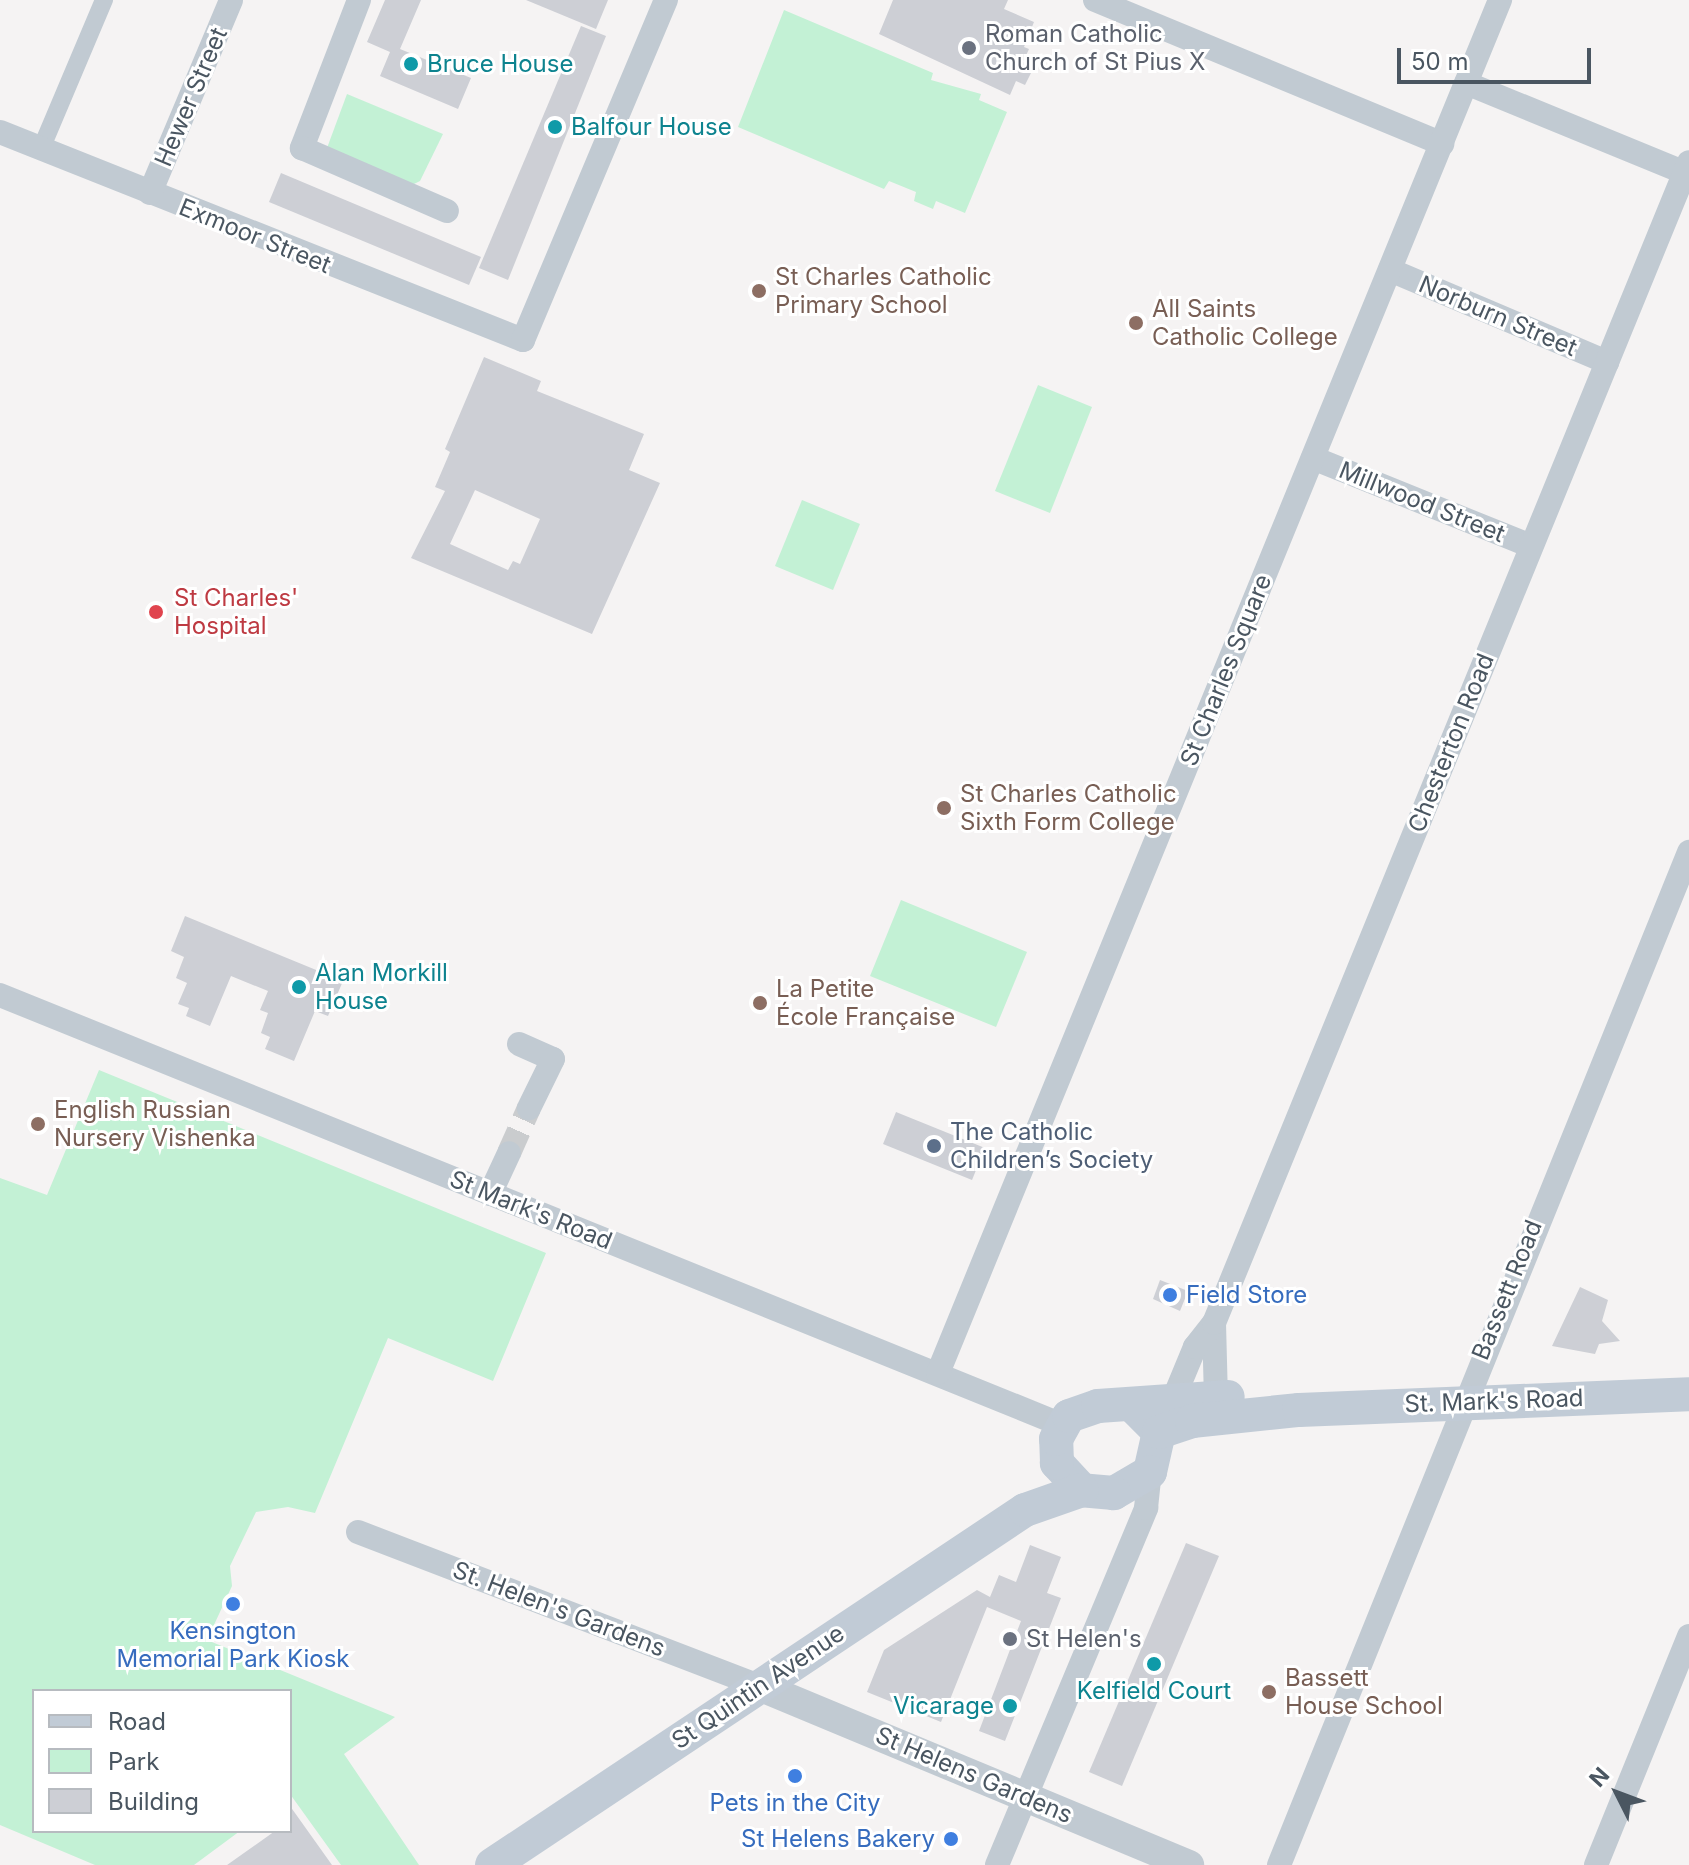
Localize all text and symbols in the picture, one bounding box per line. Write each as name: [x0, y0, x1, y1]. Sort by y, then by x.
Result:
place label: Roman Catholic Church of St Pius X: [985, 20, 1205, 76]
street label: Hewer Street: [149, 23, 233, 171]
scale bar: [1401, 32, 1595, 82]
marker: Roman Catholic Church of St Pius X: [960, 39, 978, 57]
text: 50 m: [1411, 47, 1469, 76]
place label: Bruce House: [427, 50, 573, 78]
marker: Bruce House: [402, 55, 420, 73]
place label: Balfour House: [571, 113, 732, 141]
marker: Balfour House: [546, 118, 564, 136]
street label: Exmoor Street: [175, 193, 335, 279]
place label: St Charles Catholic Primary School: [775, 263, 992, 319]
street label: Norburn Street: [1415, 270, 1581, 362]
marker: St Charles Catholic Primary School: [750, 282, 768, 300]
place label: All Saints Catholic College: [1152, 295, 1338, 351]
marker: All Saints Catholic College: [1127, 314, 1145, 332]
street label: Millwood Street: [1335, 456, 1509, 548]
street label: St Charles Square: [1174, 570, 1278, 770]
place label: St Charles' Hospital: [174, 584, 298, 640]
marker: St Charles' Hospital: [145, 601, 167, 623]
street label: Chesterton Road: [1402, 649, 1500, 837]
place label: St Charles Catholic Sixth Form College: [960, 780, 1177, 836]
marker: St Charles Catholic Sixth Form College: [935, 799, 953, 817]
place label: Alan Morkill House: [315, 959, 448, 1015]
place label: La Petite École Française: [776, 975, 955, 1031]
marker: Alan Morkill House: [290, 978, 308, 996]
marker: La Petite École Française: [751, 994, 769, 1012]
place label: English Russian Nursery Vishenka: [54, 1096, 256, 1152]
marker: English Russian Nursery Vishenka: [29, 1115, 47, 1133]
place label: The Catholic Children’s Society: [950, 1118, 1153, 1174]
marker: The Catholic Children’s Society: [925, 1137, 943, 1155]
street label: St Mark's Road: [446, 1164, 616, 1256]
street label: Bassett Road: [1466, 1216, 1548, 1364]
place label: Field Store: [1186, 1281, 1307, 1309]
marker: Field Store: [1161, 1286, 1179, 1304]
street label: St. Mark's Road: [1404, 1383, 1584, 1419]
street label: St. Helen's Gardens: [449, 1555, 669, 1663]
marker: Kensington Memorial Park Kiosk: [224, 1595, 242, 1613]
place label: Kensington Memorial Park Kiosk: [116, 1617, 350, 1673]
street label: St Quintin Avenue: [666, 1619, 850, 1755]
place label: St Helen's: [1026, 1625, 1142, 1653]
marker: St Helen's: [1001, 1630, 1019, 1648]
marker: Kelfield Court: [1145, 1655, 1163, 1673]
place label: Bassett House School: [1285, 1664, 1443, 1720]
place label: Kelfield Court: [1077, 1677, 1231, 1705]
marker: Bassett House School: [1260, 1683, 1278, 1701]
legend: [32, 1689, 292, 1833]
place label: Vicarage: [893, 1692, 994, 1720]
marker: Vicarage: [1001, 1697, 1019, 1715]
text: Road: [108, 1707, 166, 1736]
street label: St Helens Gardens: [871, 1721, 1077, 1829]
text: Park: [108, 1747, 159, 1776]
north arrow: [1577, 1753, 1657, 1833]
text: N: [1584, 1762, 1614, 1792]
marker: Pets in the City: [786, 1767, 804, 1785]
text: Building: [108, 1787, 199, 1816]
place label: Pets in the City: [710, 1789, 880, 1817]
place label: St Helens Bakery: [741, 1825, 935, 1853]
marker: St Helens Bakery: [942, 1830, 960, 1848]

